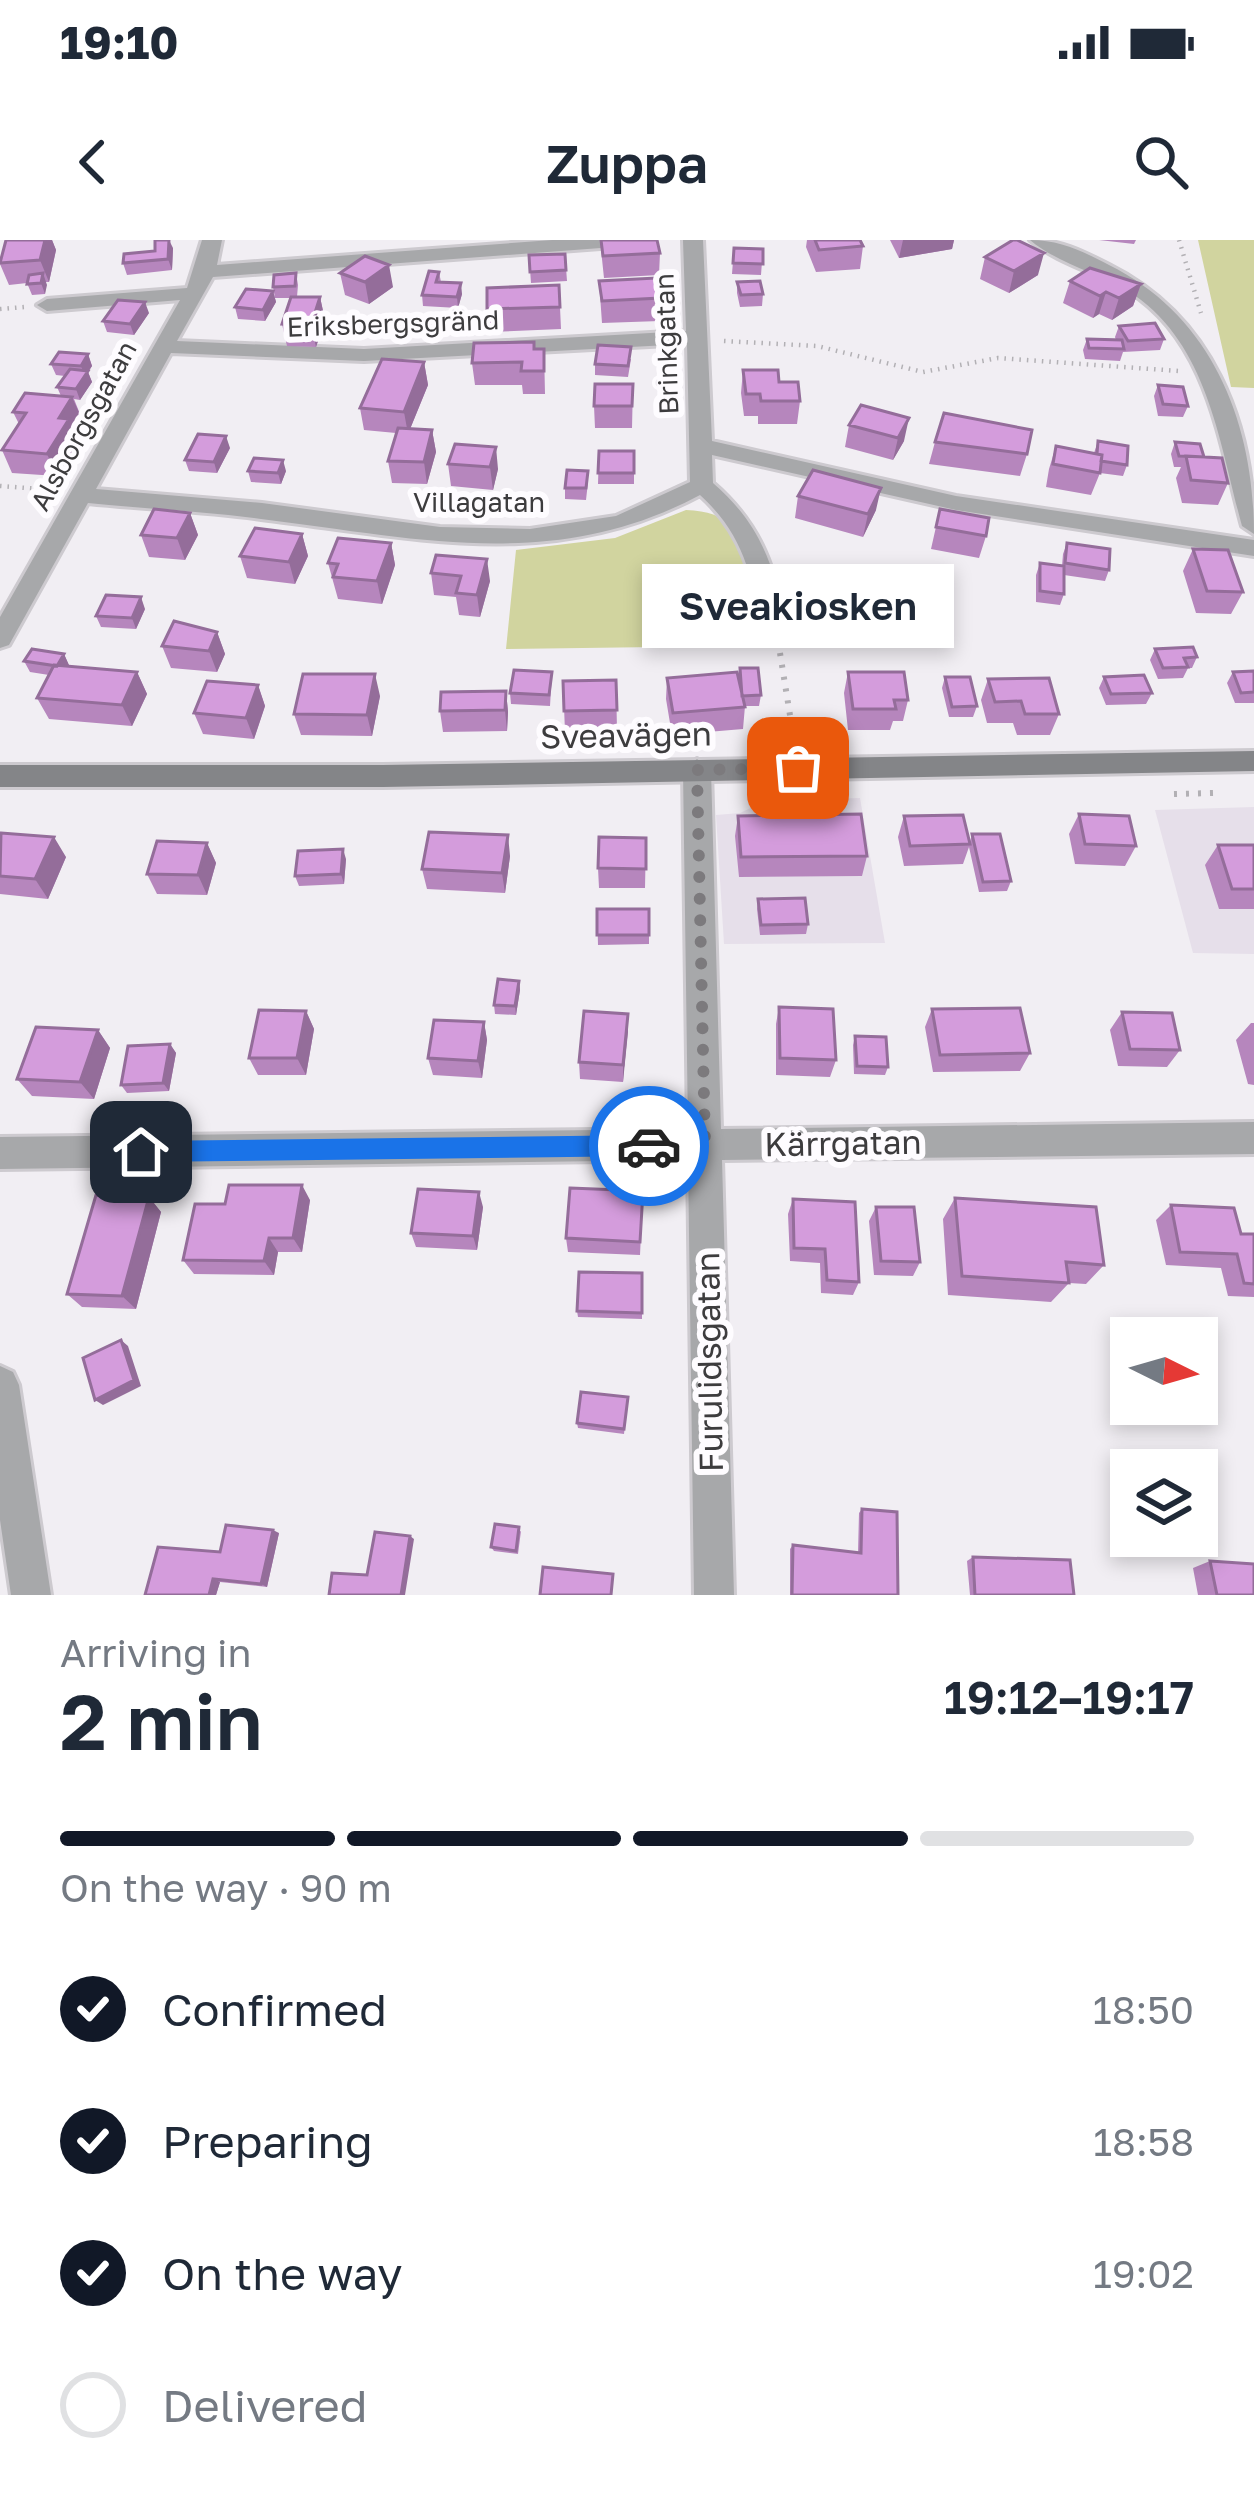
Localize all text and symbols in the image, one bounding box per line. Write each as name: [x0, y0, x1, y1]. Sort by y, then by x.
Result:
text: 19:10: [60, 15, 179, 69]
icon: back: [60, 129, 126, 195]
icon: search: [1128, 129, 1194, 195]
text: Zuppa: [546, 130, 708, 195]
street label: Brinkgatan: [648, 273, 684, 415]
street label: Eriksbergsgränd: [286, 303, 500, 343]
street label: Alsborgsgatan: [23, 335, 143, 516]
street label: Villagatan: [413, 486, 545, 518]
callout: Sveakiosken: [642, 564, 954, 648]
text: Sveakiosken: [679, 582, 917, 629]
street label: Sveavägen: [540, 714, 712, 755]
pin: [747, 717, 849, 819]
icon: bag: [765, 735, 831, 801]
courier: [589, 1086, 709, 1206]
pin: [90, 1101, 192, 1203]
icon: car: [616, 1113, 682, 1179]
icon: home: [108, 1119, 174, 1185]
street label: Kärrgatan: [764, 1122, 922, 1163]
street label: Furulidsgatan: [687, 1251, 730, 1473]
north arrow: [1110, 1317, 1218, 1425]
map controls: [1110, 1317, 1218, 1557]
button: layers: [1110, 1449, 1218, 1557]
text: Arriving in: [60, 1629, 251, 1676]
text: 19:12–19:17: [944, 1670, 1194, 1724]
text: 2 min: [60, 1674, 263, 1767]
text: On the way · 90 m: [60, 1864, 392, 1911]
icon: check: [60, 1976, 126, 2042]
text: Confirmed: [162, 1982, 387, 2036]
text: 18:50: [1093, 1986, 1194, 2033]
icon: check: [60, 2108, 126, 2174]
text: Preparing: [162, 2114, 373, 2168]
text: 18:58: [1093, 2118, 1194, 2165]
icon: check: [60, 2240, 126, 2306]
text: On the way: [162, 2246, 403, 2300]
text: 19:02: [1093, 2250, 1194, 2297]
text: Delivered: [162, 2378, 367, 2432]

